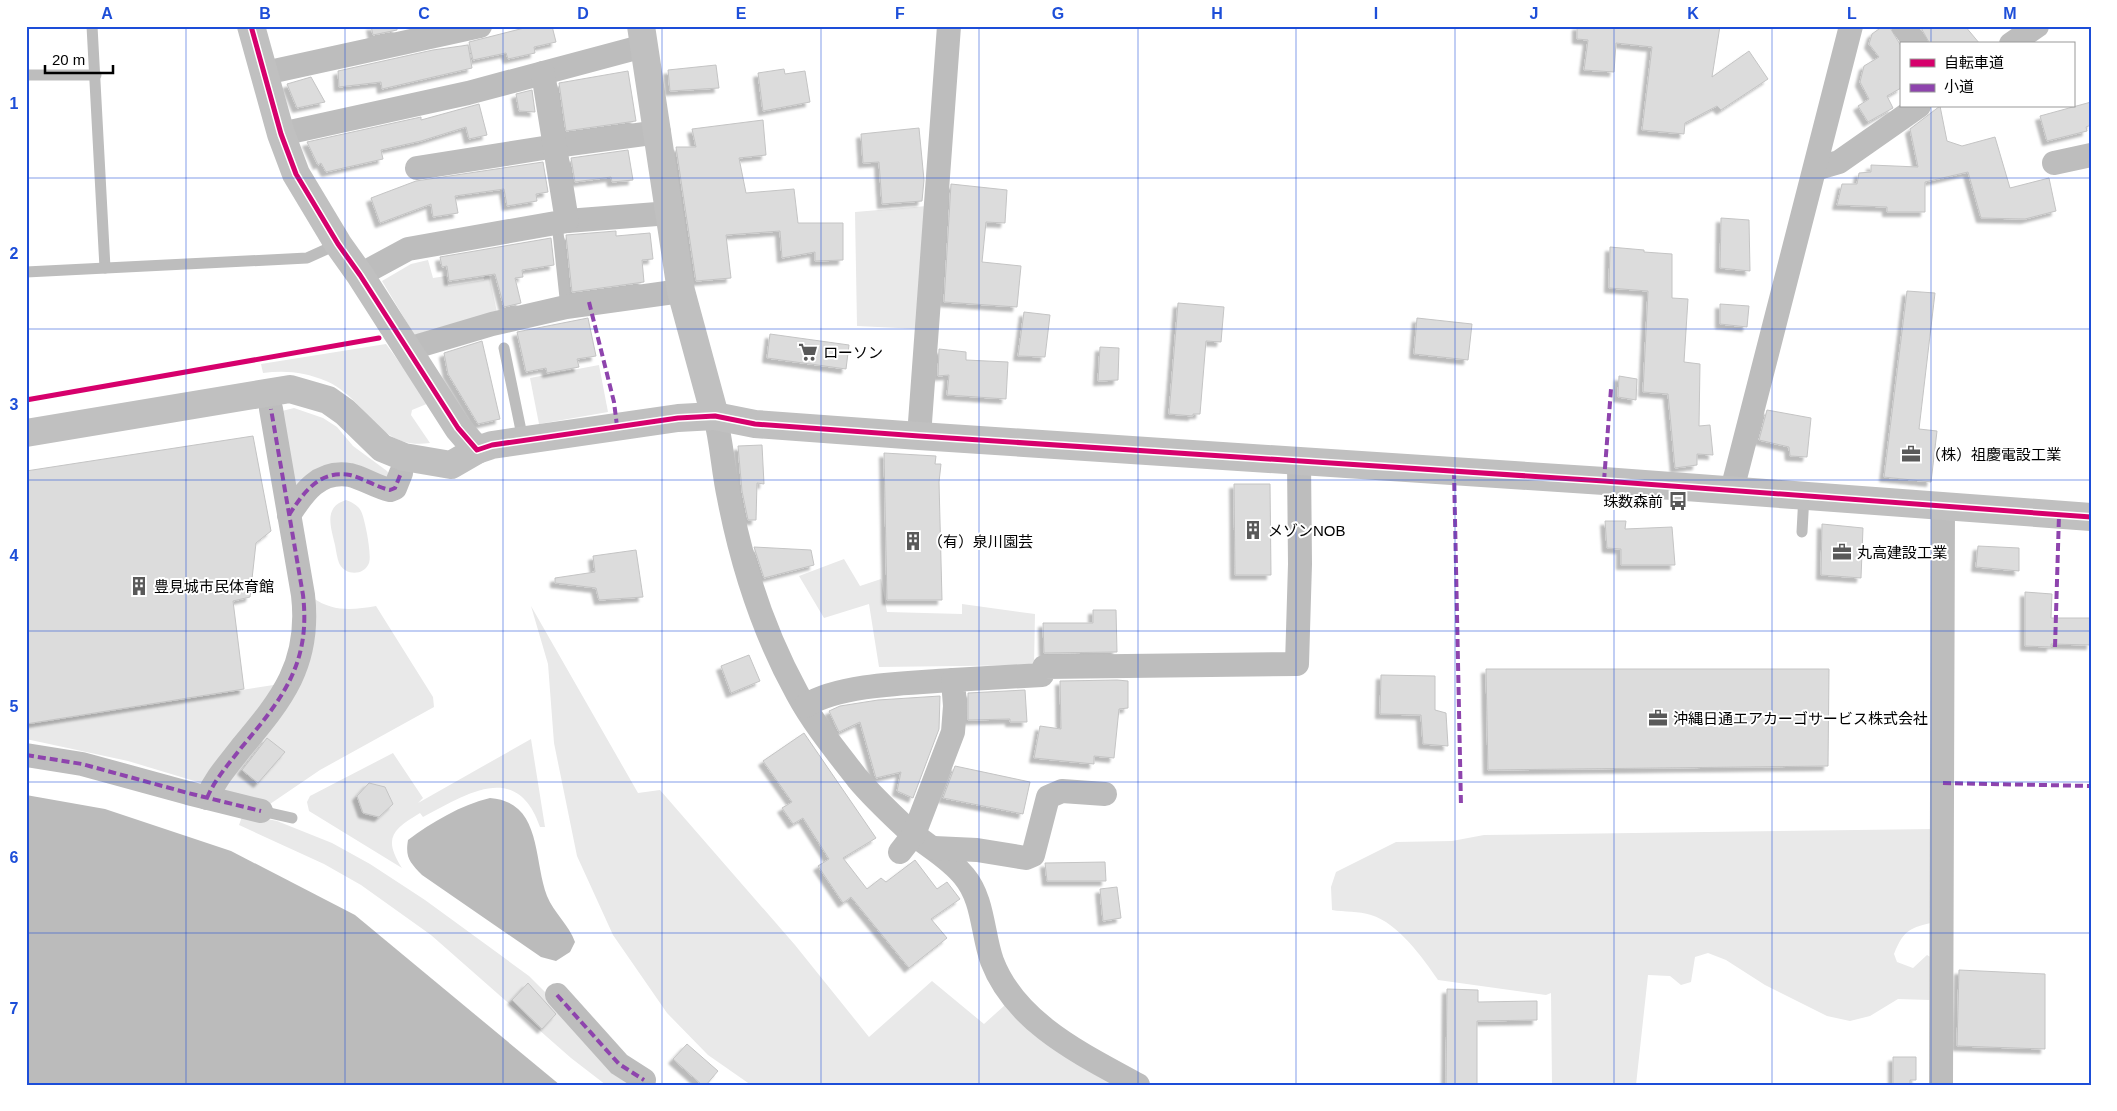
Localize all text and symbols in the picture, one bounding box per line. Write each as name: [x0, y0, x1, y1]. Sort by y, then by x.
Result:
text: A: [101, 5, 113, 22]
text: B: [259, 5, 271, 22]
text: C: [418, 5, 430, 22]
text: D: [577, 5, 589, 22]
text: E: [736, 5, 747, 22]
text: F: [895, 5, 905, 22]
text: G: [1052, 5, 1064, 22]
text: H: [1211, 5, 1223, 22]
text: I: [1374, 5, 1378, 22]
text: J: [1530, 5, 1538, 22]
text: K: [1687, 5, 1699, 22]
text: L: [1847, 5, 1857, 22]
text: M: [2003, 5, 2017, 22]
scale bar: [45, 42, 112, 74]
legend: [1900, 42, 2074, 108]
text: 20 m: [52, 51, 85, 68]
text: 自転車道: [1944, 54, 2004, 71]
text: 小道: [1944, 78, 1974, 95]
text: 1: [10, 95, 19, 112]
text: 2: [10, 245, 19, 262]
supermarket icon: ローソン: [797, 341, 819, 363]
place label: ローソン: [823, 344, 883, 361]
text: 3: [10, 396, 19, 413]
office icon: （株）祖慶電設工業: [1900, 443, 1922, 465]
place label: （株）祖慶電設工業: [1926, 446, 2061, 463]
bus stop icon: 珠数森前: [1667, 490, 1689, 512]
place label: 珠数森前: [1603, 493, 1663, 510]
building icon: メゾンNOB: [1242, 519, 1264, 541]
place label: メゾンNOB: [1268, 522, 1346, 539]
building icon: （有）泉川園芸: [902, 530, 924, 552]
place label: （有）泉川園芸: [928, 533, 1033, 550]
office icon: 丸高建設工業: [1831, 541, 1853, 563]
place label: 丸高建設工業: [1857, 544, 1947, 561]
text: 4: [10, 547, 19, 564]
building icon: 豊見城市民体育館: [128, 575, 150, 597]
place label: 豊見城市民体育館: [154, 578, 274, 595]
text: 5: [10, 698, 19, 715]
office icon: 沖縄日通エアカーゴサービス株式会社: [1647, 707, 1669, 729]
place label: 沖縄日通エアカーゴサービス株式会社: [1673, 710, 1928, 727]
text: 6: [10, 849, 19, 866]
text: 7: [10, 1000, 19, 1017]

